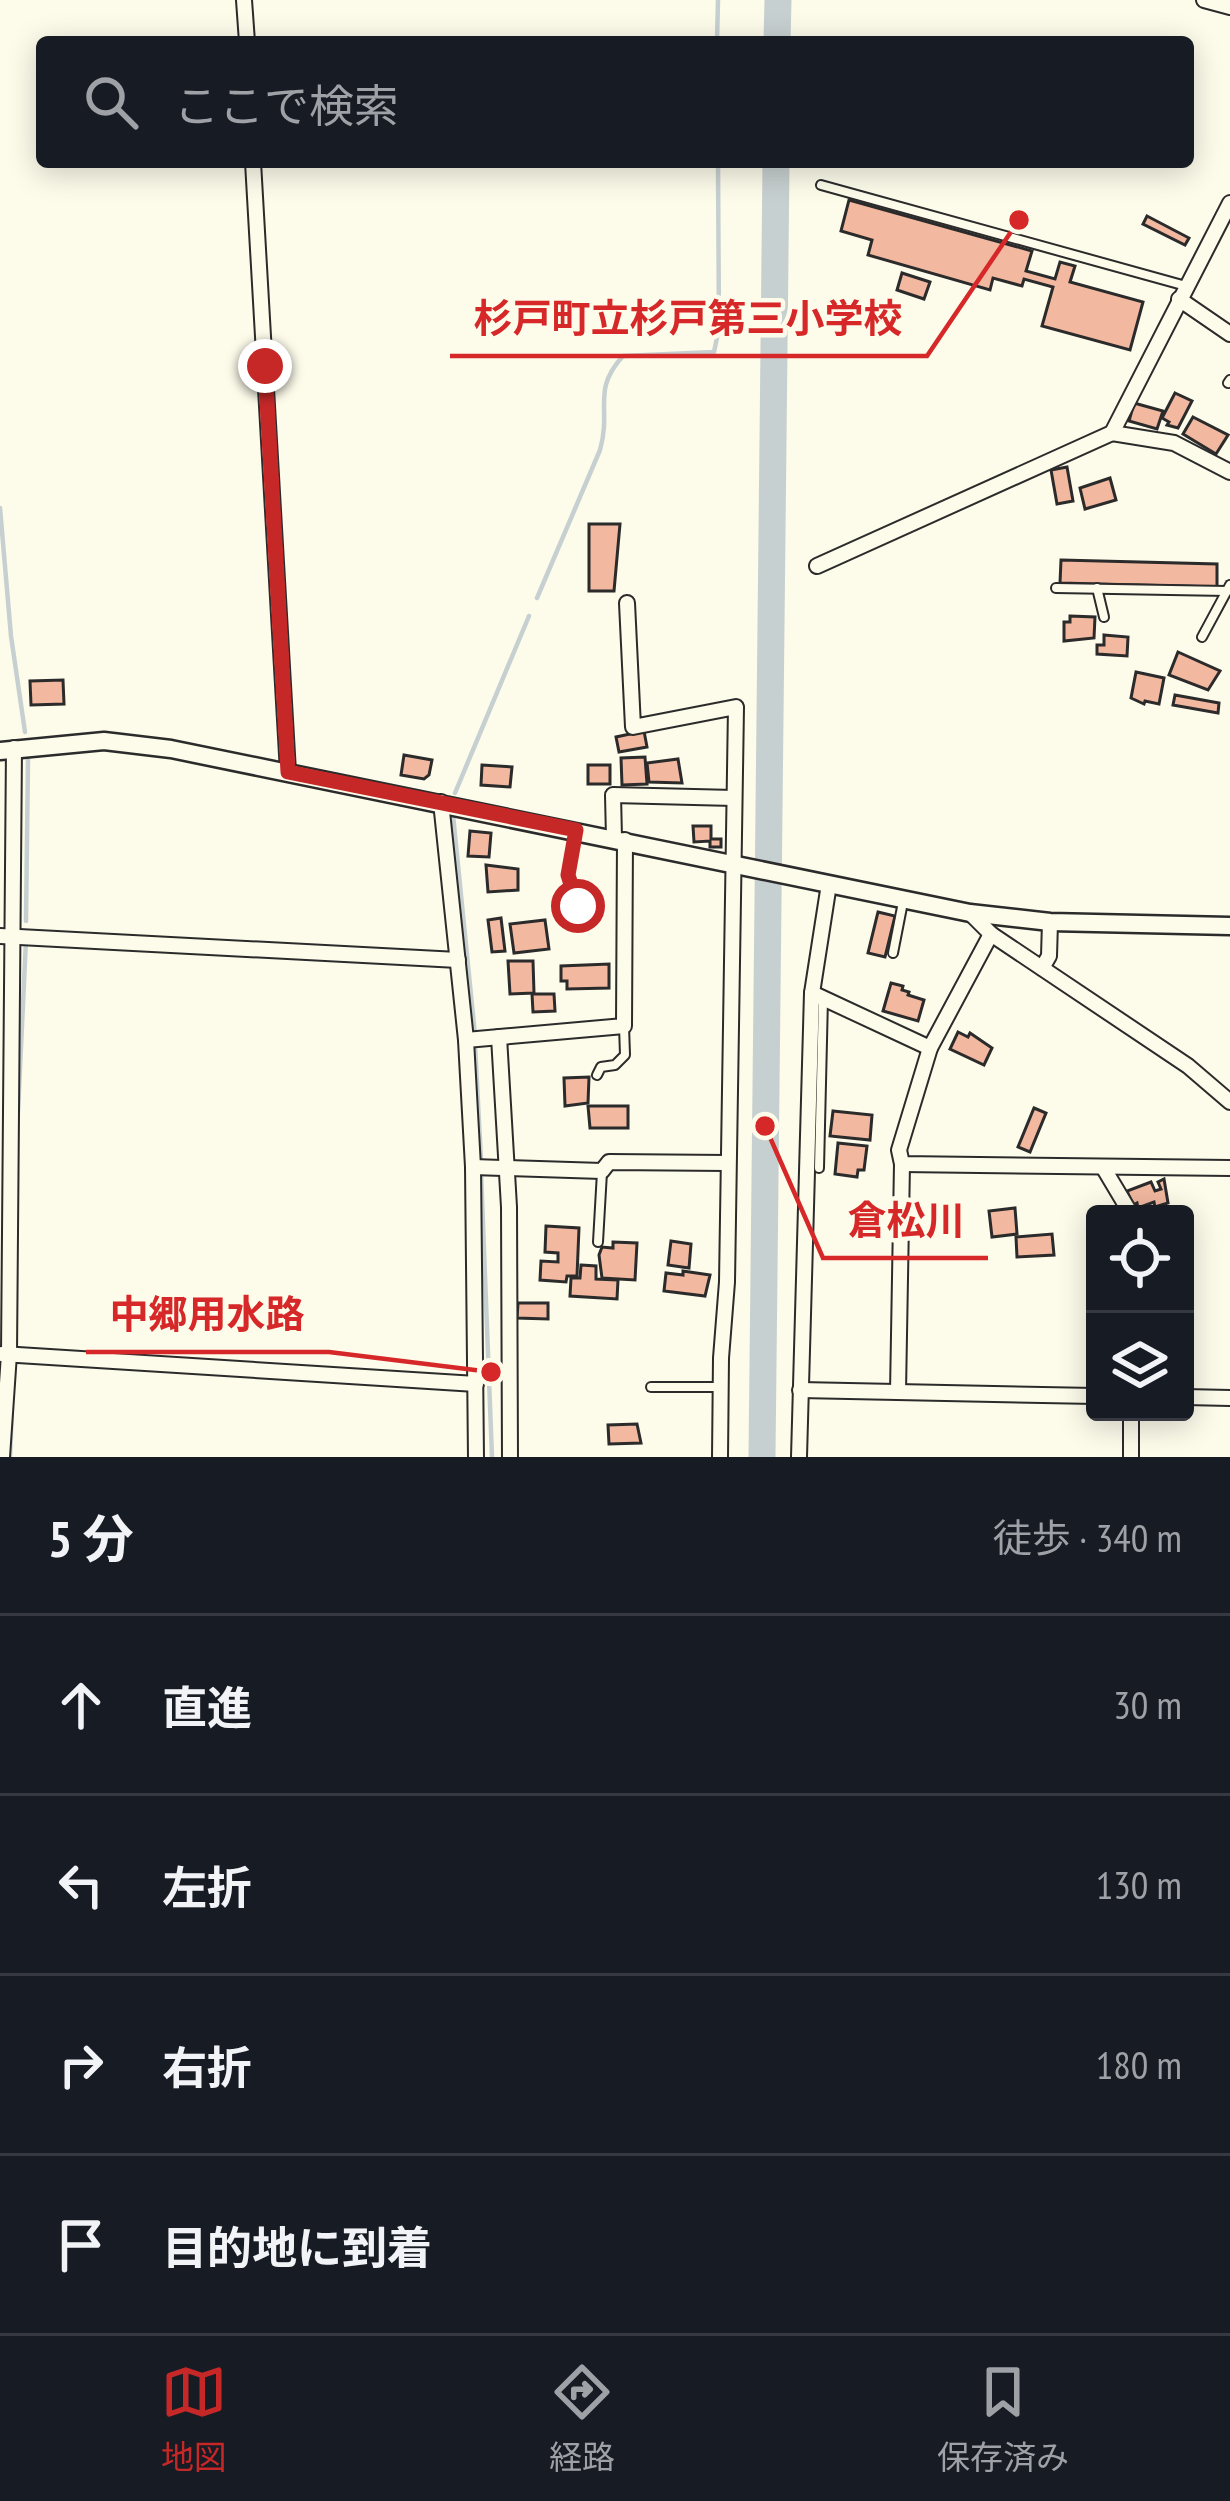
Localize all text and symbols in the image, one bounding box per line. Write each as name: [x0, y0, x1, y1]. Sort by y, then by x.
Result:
search box: [36, 36, 1194, 168]
icon: search: [78, 69, 144, 135]
text: ここで検索: [174, 76, 399, 134]
callout: 杉戸町立杉戸第三小学校: [450, 281, 927, 356]
text: 杉戸町立杉戸第三小学校: [473, 292, 903, 343]
route end: [238, 339, 292, 393]
route start: [551, 879, 605, 933]
callout: 倉松川: [823, 1183, 988, 1258]
text: 倉松川: [847, 1194, 965, 1245]
map controls: [1086, 1205, 1194, 1421]
button: locate: [1086, 1205, 1194, 1313]
callout: 中郷用水路: [86, 1277, 329, 1352]
text: 中郷用水路: [109, 1288, 305, 1339]
button: layers: [1086, 1313, 1194, 1421]
text: 5 分: [48, 1505, 134, 1571]
text: 徒歩 · 340 m: [993, 1512, 1182, 1563]
icon: ahead: [48, 1672, 114, 1738]
text: 直進: [162, 1678, 252, 1736]
text: 30 m: [1113, 1679, 1182, 1730]
icon: left: [48, 1852, 114, 1918]
text: 左折: [162, 1858, 252, 1916]
text: 130 m: [1096, 1859, 1182, 1910]
icon: right: [48, 2032, 114, 2098]
text: 右折: [162, 2038, 252, 2096]
text: 180 m: [1096, 2039, 1182, 2090]
icon: arrive: [48, 2212, 114, 2278]
text: 目的地に到着: [162, 2218, 432, 2276]
tab: 地図: [161, 2359, 227, 2479]
tab: 経路: [549, 2359, 615, 2479]
tab: 保存済み: [937, 2359, 1069, 2479]

